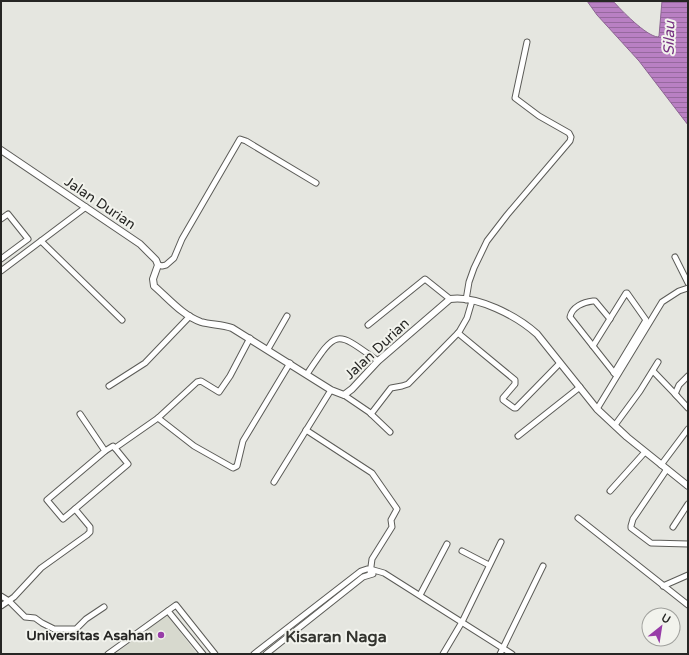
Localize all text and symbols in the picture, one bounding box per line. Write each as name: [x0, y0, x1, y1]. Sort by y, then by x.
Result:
water label: Silau: [660, 20, 678, 55]
street label: Jalan Durian: [61, 173, 139, 233]
street label: Jalan Durian: [341, 315, 413, 383]
north arrow: [641, 607, 681, 647]
text: U: [659, 611, 673, 626]
place label: Universitas Asahan: [26, 627, 153, 644]
district label: Kisaran Naga: [285, 627, 387, 647]
marker: Universitas Asahan: [156, 630, 166, 640]

